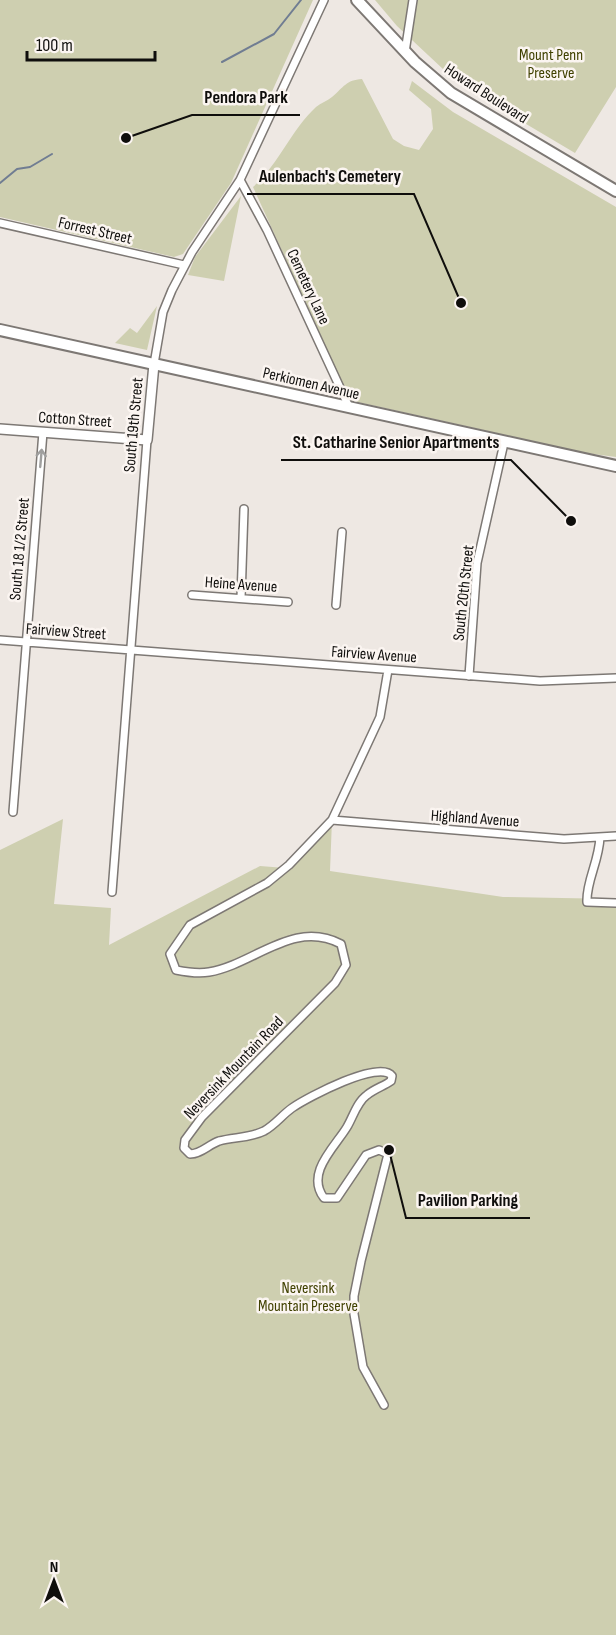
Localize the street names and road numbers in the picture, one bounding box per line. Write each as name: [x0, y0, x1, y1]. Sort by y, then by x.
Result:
street label: Howard Boulevard: [441, 60, 531, 128]
street label: Forrest Street: [56, 213, 134, 249]
street label: Cemetery Lane: [282, 246, 334, 328]
street label: Perkiomen Avenue: [261, 364, 361, 404]
street label: South 19th Street: [120, 377, 148, 473]
street label: Cotton Street: [38, 408, 113, 432]
street label: South 18 1/2 Street: [6, 497, 34, 601]
street label: South 20th Street: [450, 544, 478, 642]
street label: Heine Avenue: [204, 573, 278, 597]
street label: Fairview Street: [25, 620, 107, 644]
street label: Fairview Avenue: [331, 643, 417, 667]
street label: Highland Avenue: [430, 806, 520, 832]
street label: Neversink Mountain Road: [180, 1013, 288, 1123]

